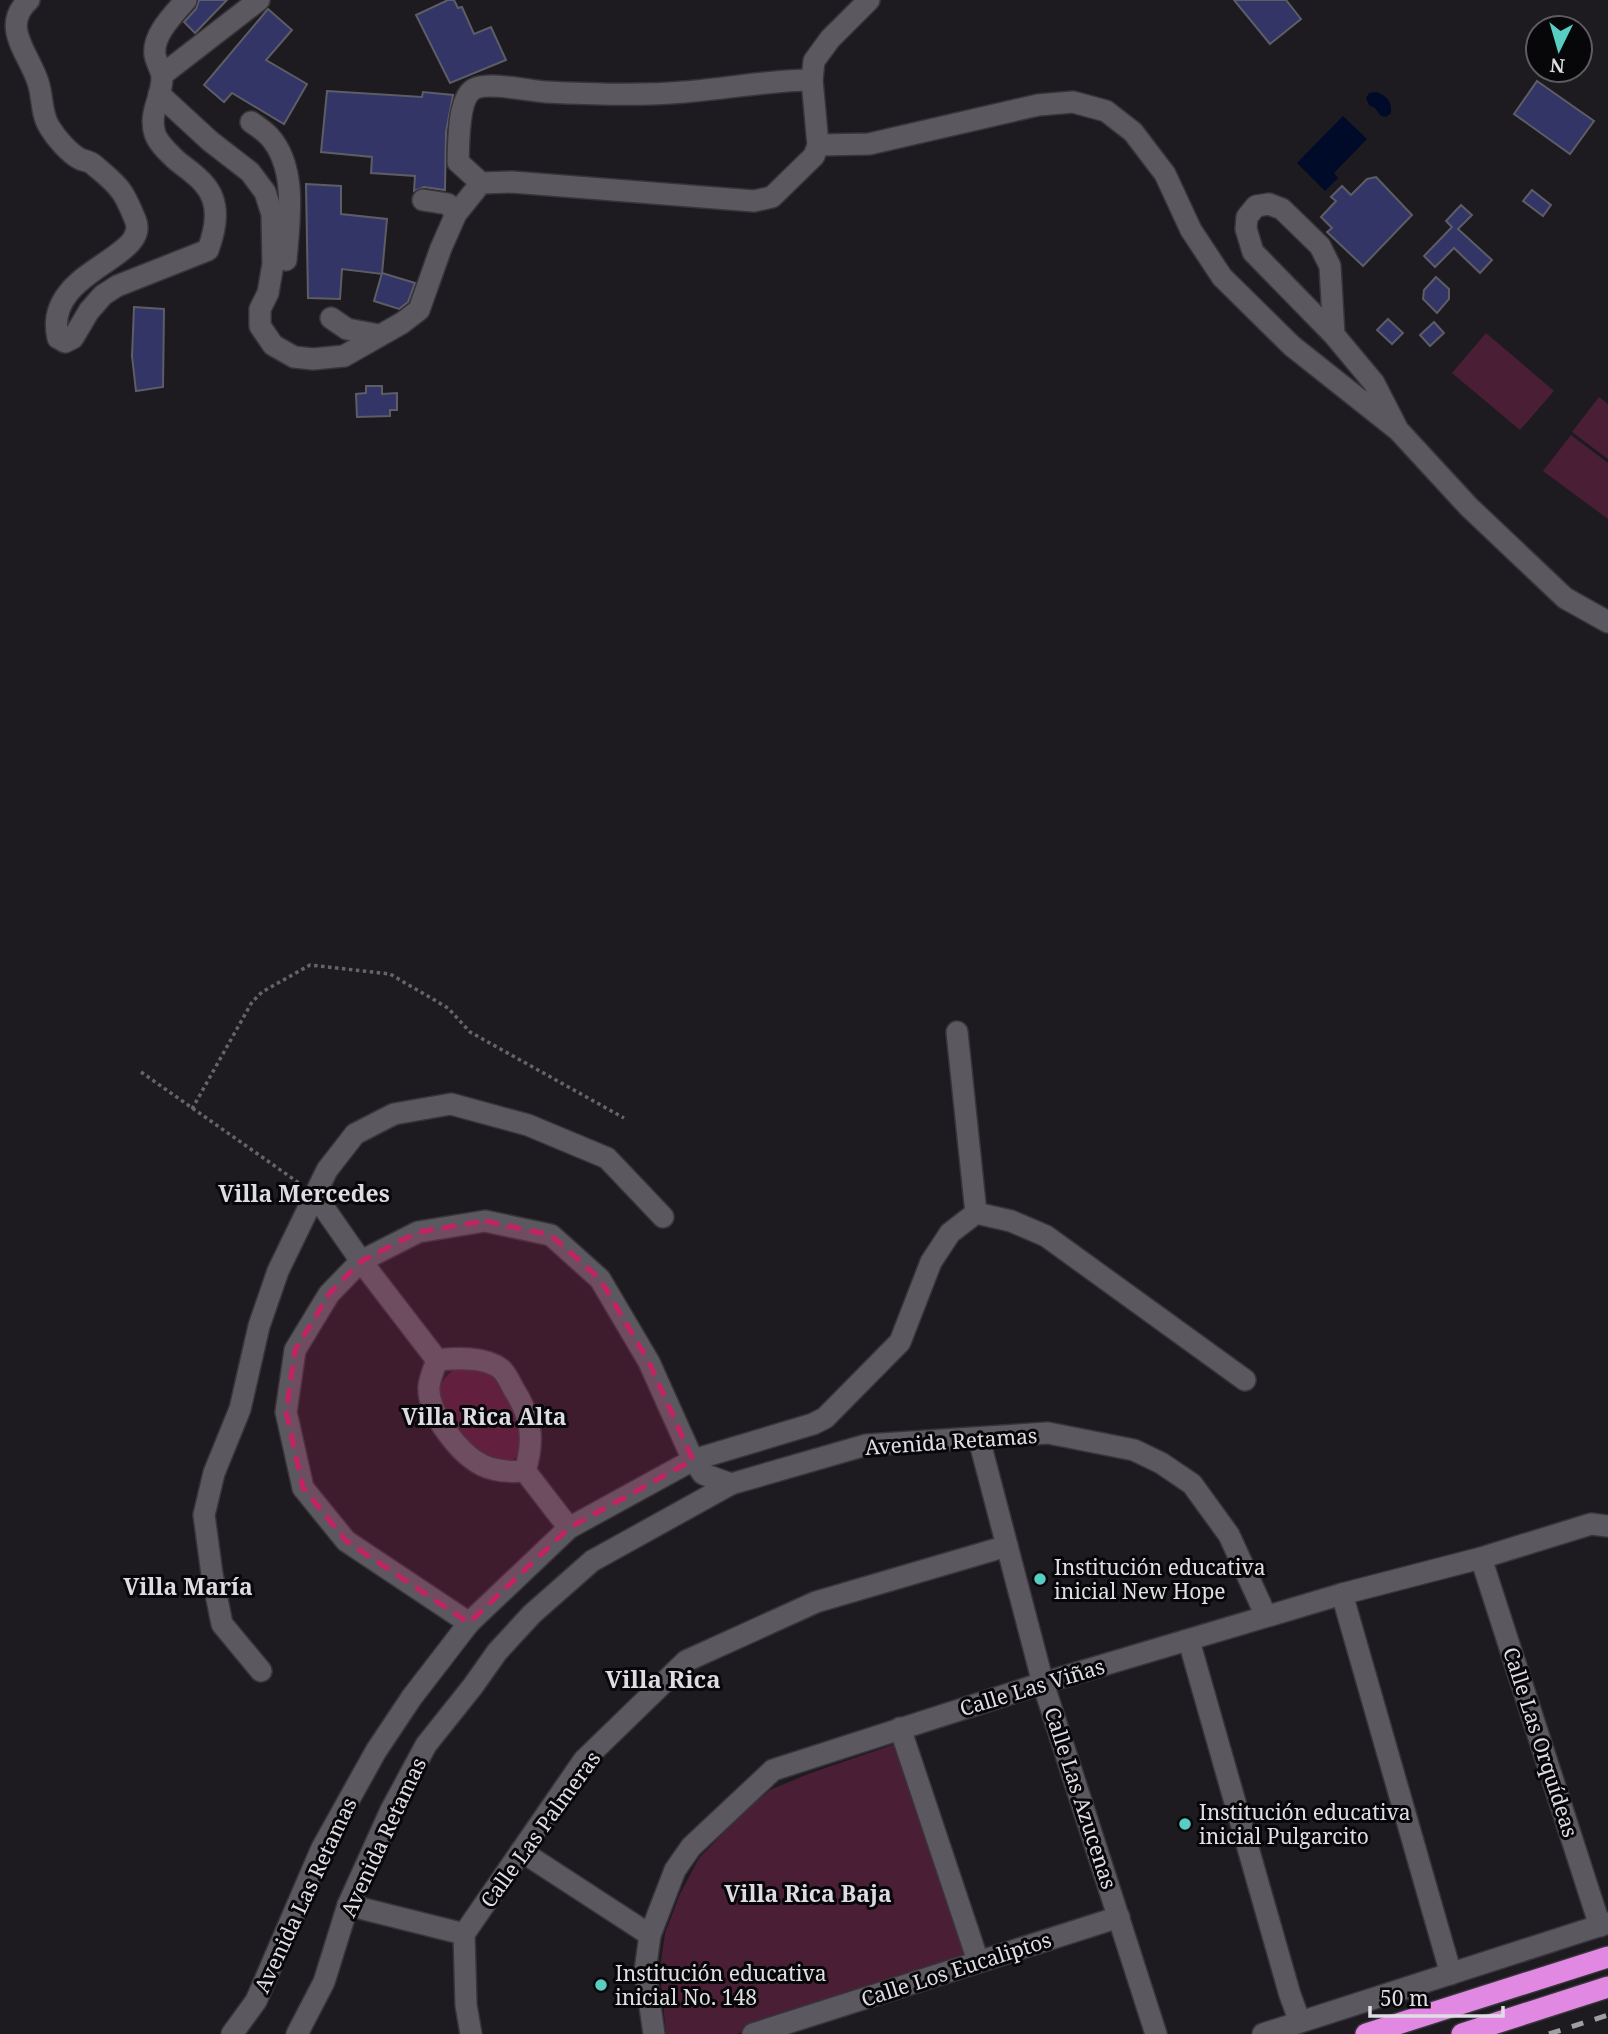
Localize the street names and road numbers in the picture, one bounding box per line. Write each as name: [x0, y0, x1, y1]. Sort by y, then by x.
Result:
street label: Avenida Retamas: [864, 1421, 1038, 1461]
street label: Calle Las Orquídeas: [1497, 1643, 1585, 1841]
street label: Calle Las Viñas: [956, 1652, 1108, 1722]
street label: Calle Las Azucenas: [1038, 1704, 1124, 1892]
street label: Calle Las Palmeras: [474, 1745, 606, 1913]
street label: Avenida Retamas: [334, 1753, 432, 1921]
street label: Avenida Las Retamas: [247, 1793, 363, 1997]
street label: Calle Los Eucaliptos: [857, 1925, 1055, 2013]

